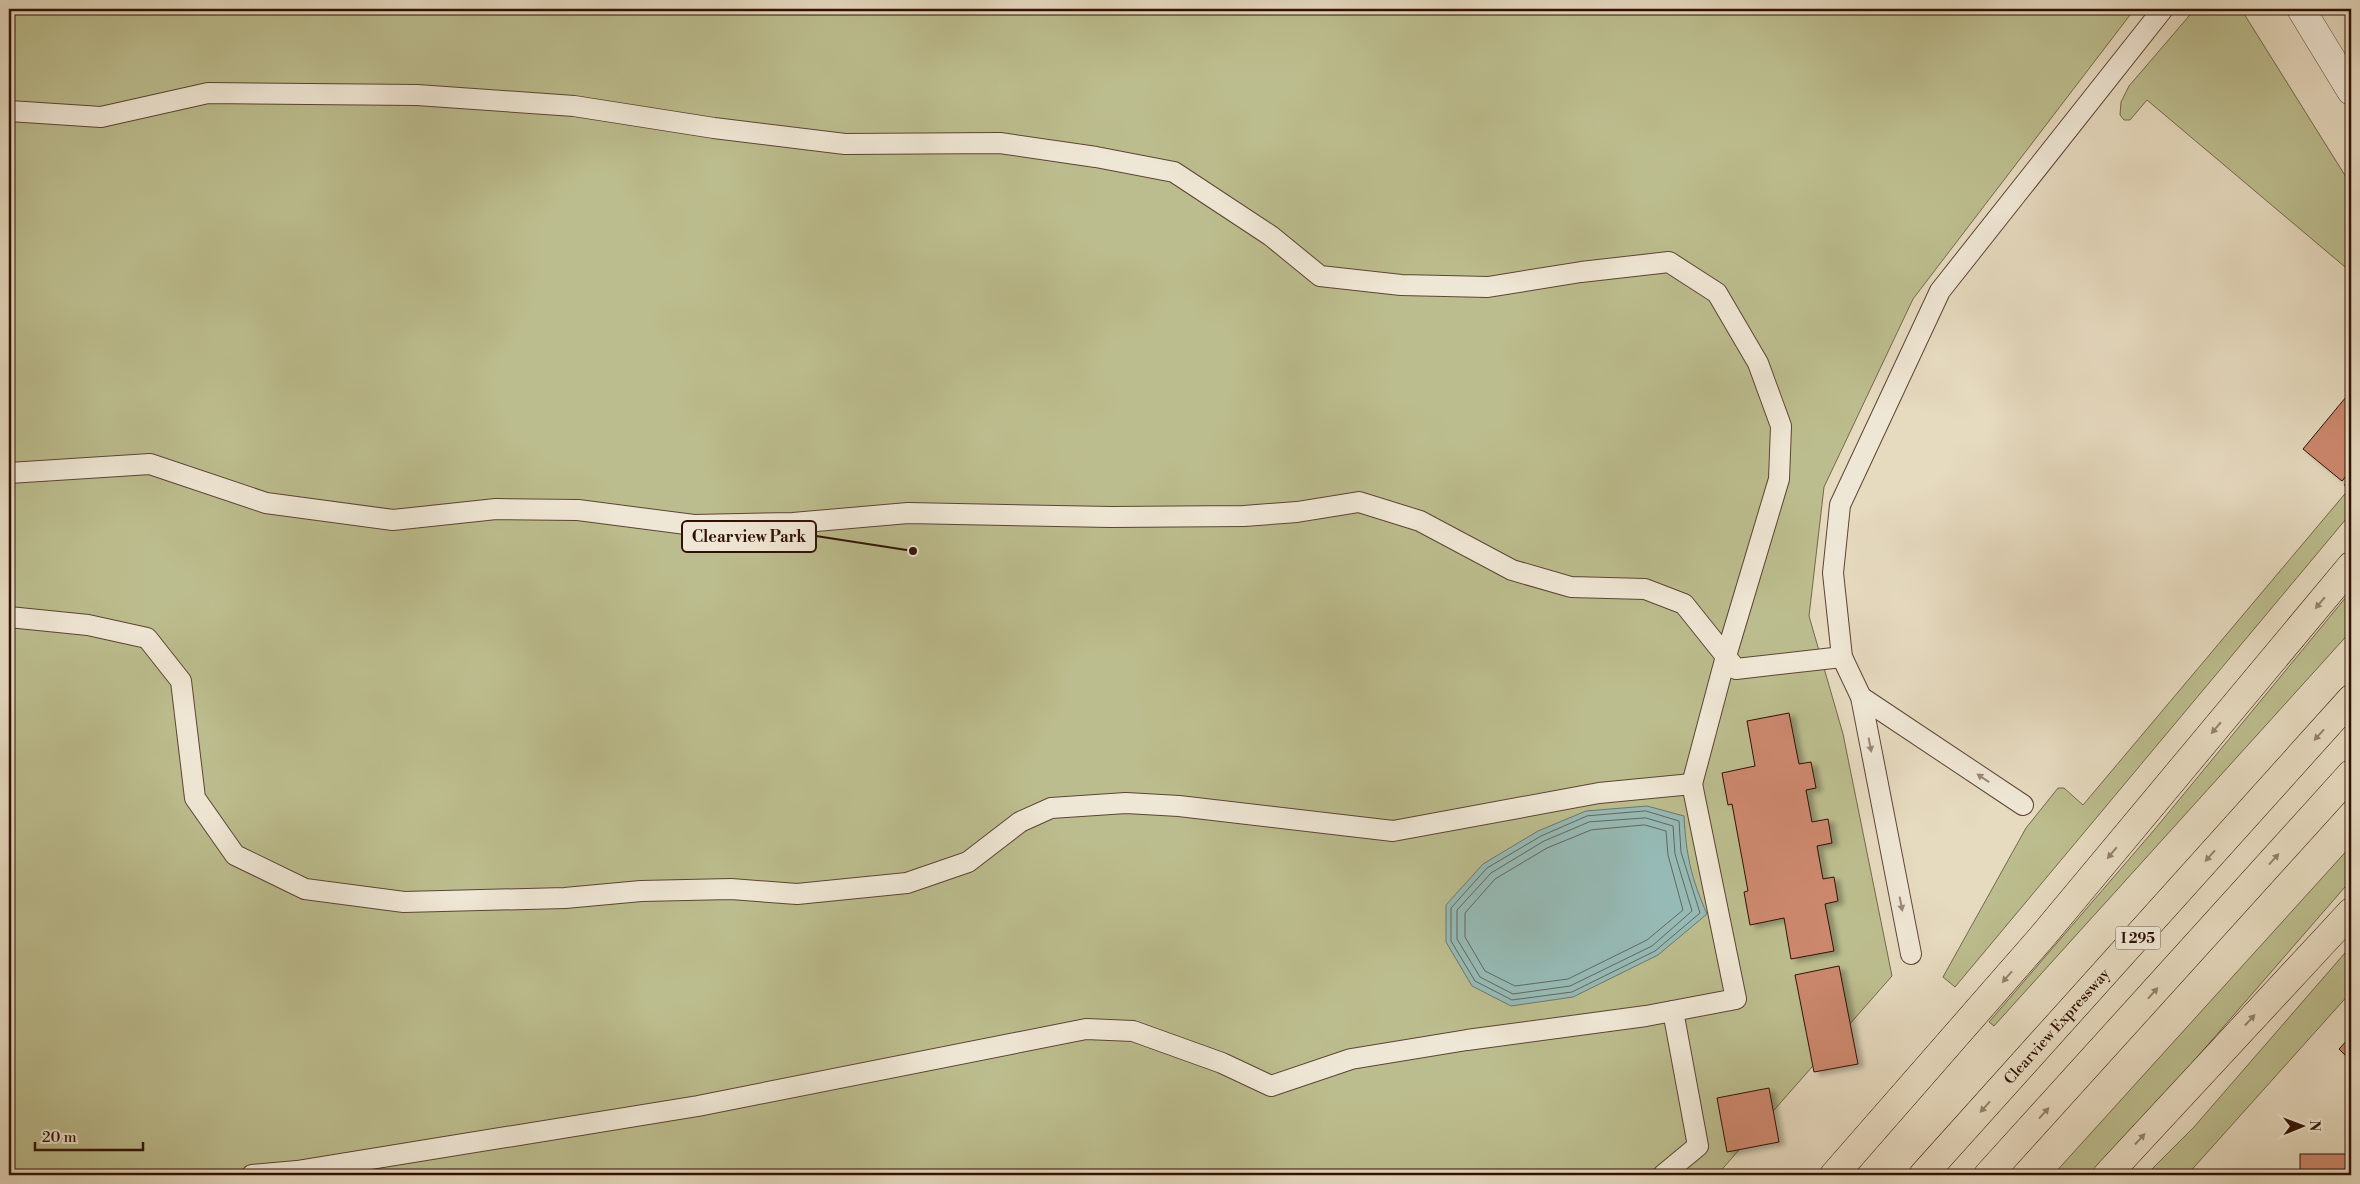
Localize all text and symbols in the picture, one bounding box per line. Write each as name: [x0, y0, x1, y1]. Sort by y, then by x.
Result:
callout: Clearview Park: [682, 521, 816, 552]
text: Clearview Park: [692, 527, 807, 547]
one-way arrow: [2315, 597, 2326, 609]
one-way arrow: [2210, 721, 2221, 734]
one-way arrow: [2313, 729, 2325, 741]
one-way arrow: [1867, 737, 1875, 753]
one-way arrow: [1976, 773, 1989, 783]
one-way arrow: [2106, 846, 2117, 859]
one-way arrow: [2204, 850, 2216, 862]
one-way arrow: [2268, 853, 2280, 865]
one-way arrow: [1898, 896, 1906, 912]
road number: I 295: [2116, 926, 2160, 950]
street label: Clearview Expressway: [2000, 964, 2115, 1089]
one-way arrow: [2001, 970, 2013, 982]
one-way arrow: [2148, 986, 2159, 999]
one-way arrow: [2244, 1014, 2256, 1026]
one-way arrow: [1979, 1101, 1990, 1114]
north arrow: [2278, 1102, 2328, 1152]
one-way arrow: [2039, 1107, 2050, 1120]
scale bar: [35, 1119, 142, 1151]
text: N: [2305, 1120, 2323, 1131]
text: 20 m: [42, 1128, 77, 1147]
one-way arrow: [2134, 1134, 2146, 1146]

